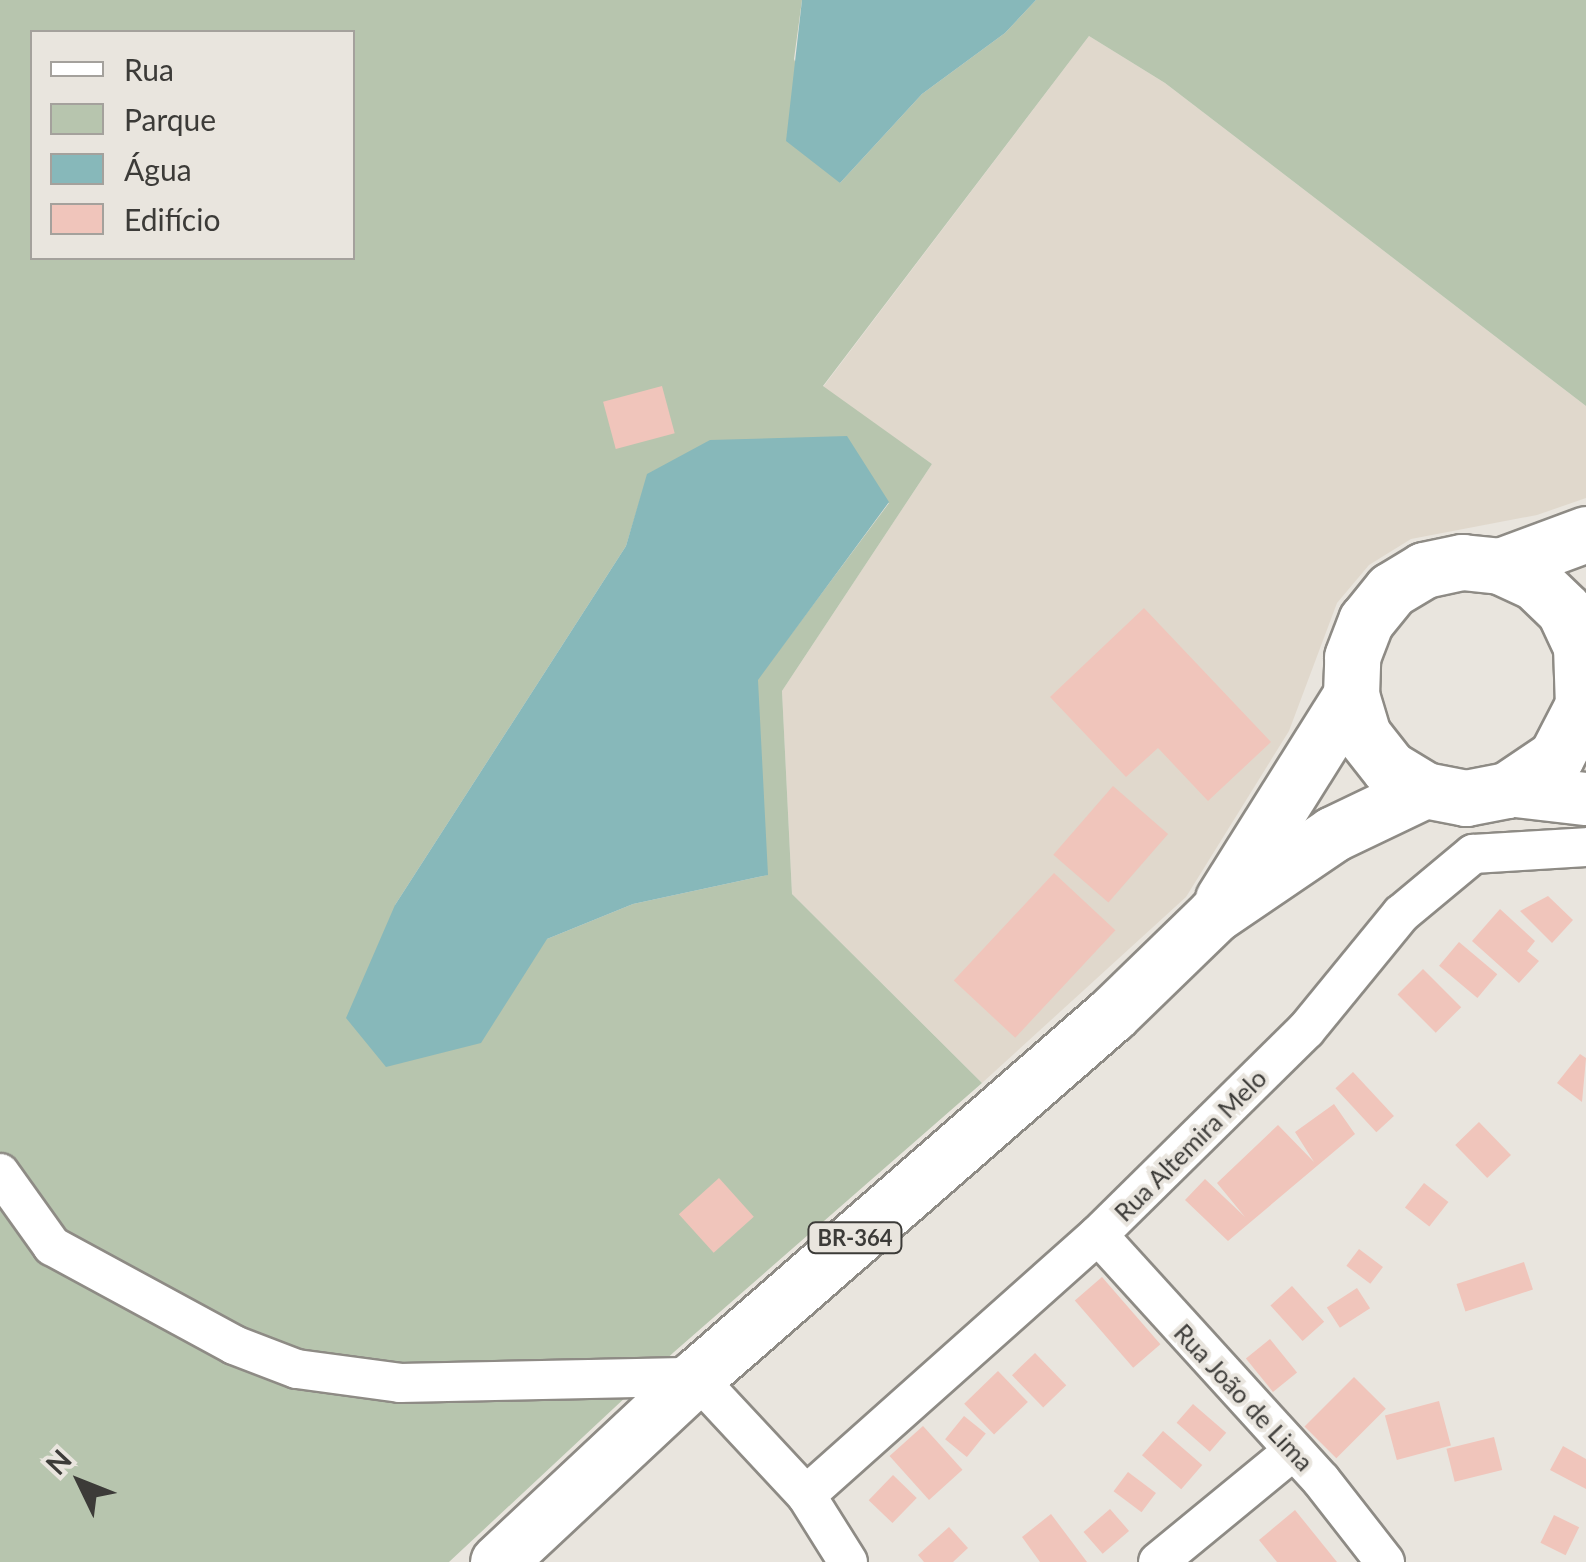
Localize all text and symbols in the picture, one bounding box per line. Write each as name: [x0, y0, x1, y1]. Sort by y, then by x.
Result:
legend: [30, 30, 355, 260]
text: Rua: [124, 51, 174, 87]
text: Parque: [124, 101, 216, 137]
text: Água: [124, 151, 192, 187]
text: Edifício: [124, 201, 220, 237]
street label: Rua Altemira Melo: [1108, 1063, 1272, 1227]
road number: BR-364: [805, 1221, 905, 1255]
street label: Rua João de Lima: [1168, 1317, 1320, 1477]
north arrow: [30, 1432, 130, 1532]
text: N: [38, 1442, 78, 1481]

